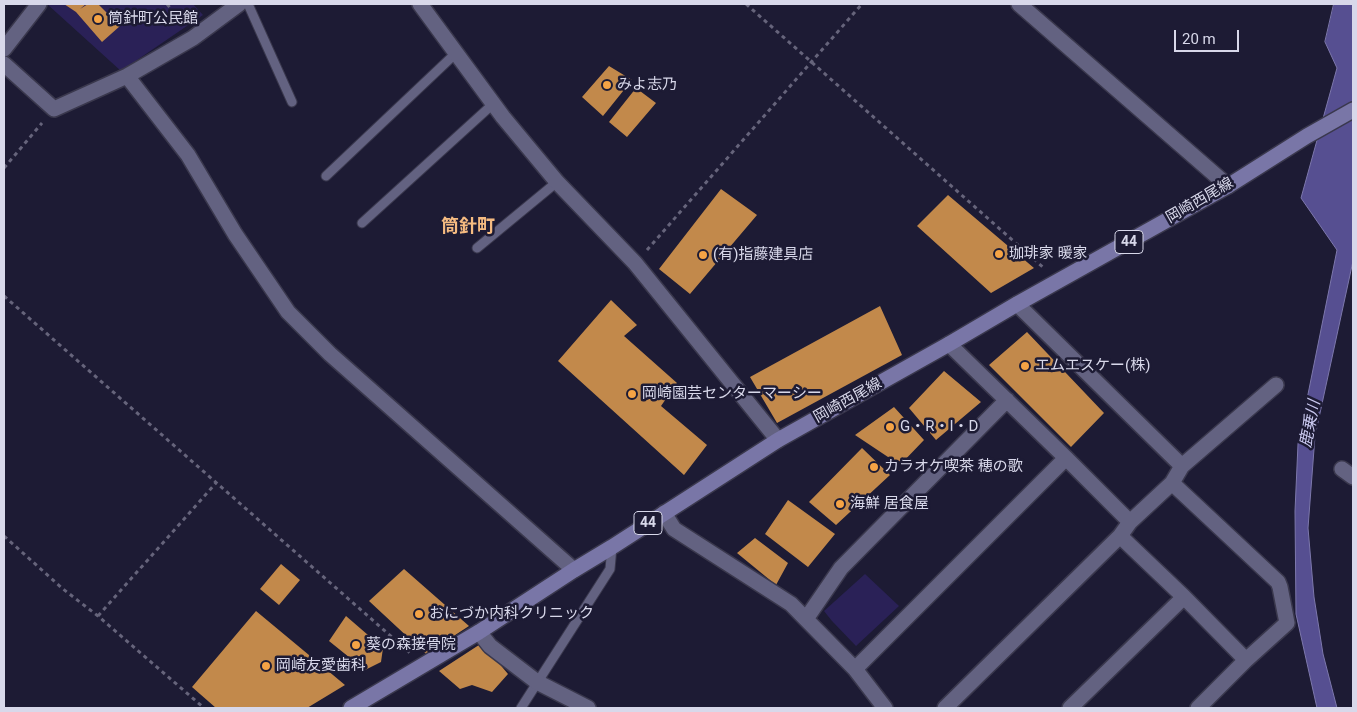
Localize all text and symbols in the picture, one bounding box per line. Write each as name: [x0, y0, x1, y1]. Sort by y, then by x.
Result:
place label: 筒針町公民館: [108, 10, 198, 28]
marker: 筒針町公民館: [92, 13, 104, 25]
scale bar: [1177, 20, 1242, 52]
text: 20 m: [1182, 30, 1216, 48]
place label: みよ志乃: [617, 76, 677, 94]
marker: みよ志乃: [601, 79, 613, 91]
street label: 岡崎西尾線: [1163, 174, 1237, 228]
district label: 筒針町: [441, 216, 495, 238]
road number: 44: [1115, 230, 1143, 253]
place label: 珈琲家 暖家: [1009, 245, 1088, 263]
place label: (有)指藤建具店: [713, 246, 813, 264]
marker: 珈琲家 暖家: [993, 248, 1005, 260]
marker: (有)指藤建具店: [697, 249, 709, 261]
place label: エムエスケー(株): [1035, 357, 1150, 375]
marker: エムエスケー(株): [1019, 360, 1031, 372]
street label: 岡崎西尾線: [811, 375, 885, 427]
place label: 岡崎園芸センターマーシー: [642, 385, 822, 403]
marker: 岡崎園芸センターマーシー: [626, 388, 638, 400]
water label: 鹿乗川: [1297, 399, 1325, 449]
place label: G・R・I・D: [900, 418, 978, 436]
marker: G・R・I・D: [884, 421, 896, 433]
place label: カラオケ喫茶 穂の歌: [884, 458, 1023, 476]
marker: カラオケ喫茶 穂の歌: [868, 461, 880, 473]
place label: 海鮮 居食屋: [850, 495, 929, 513]
marker: 海鮮 居食屋: [834, 498, 846, 510]
road number: 44: [634, 512, 662, 534]
place label: おにづか内科クリニック: [429, 605, 594, 623]
marker: おにづか内科クリニック: [413, 608, 425, 620]
place label: 葵の森接骨院: [366, 636, 456, 654]
marker: 葵の森接骨院: [350, 639, 362, 651]
place label: 岡崎友愛歯科: [276, 657, 366, 675]
marker: 岡崎友愛歯科: [260, 660, 272, 672]

